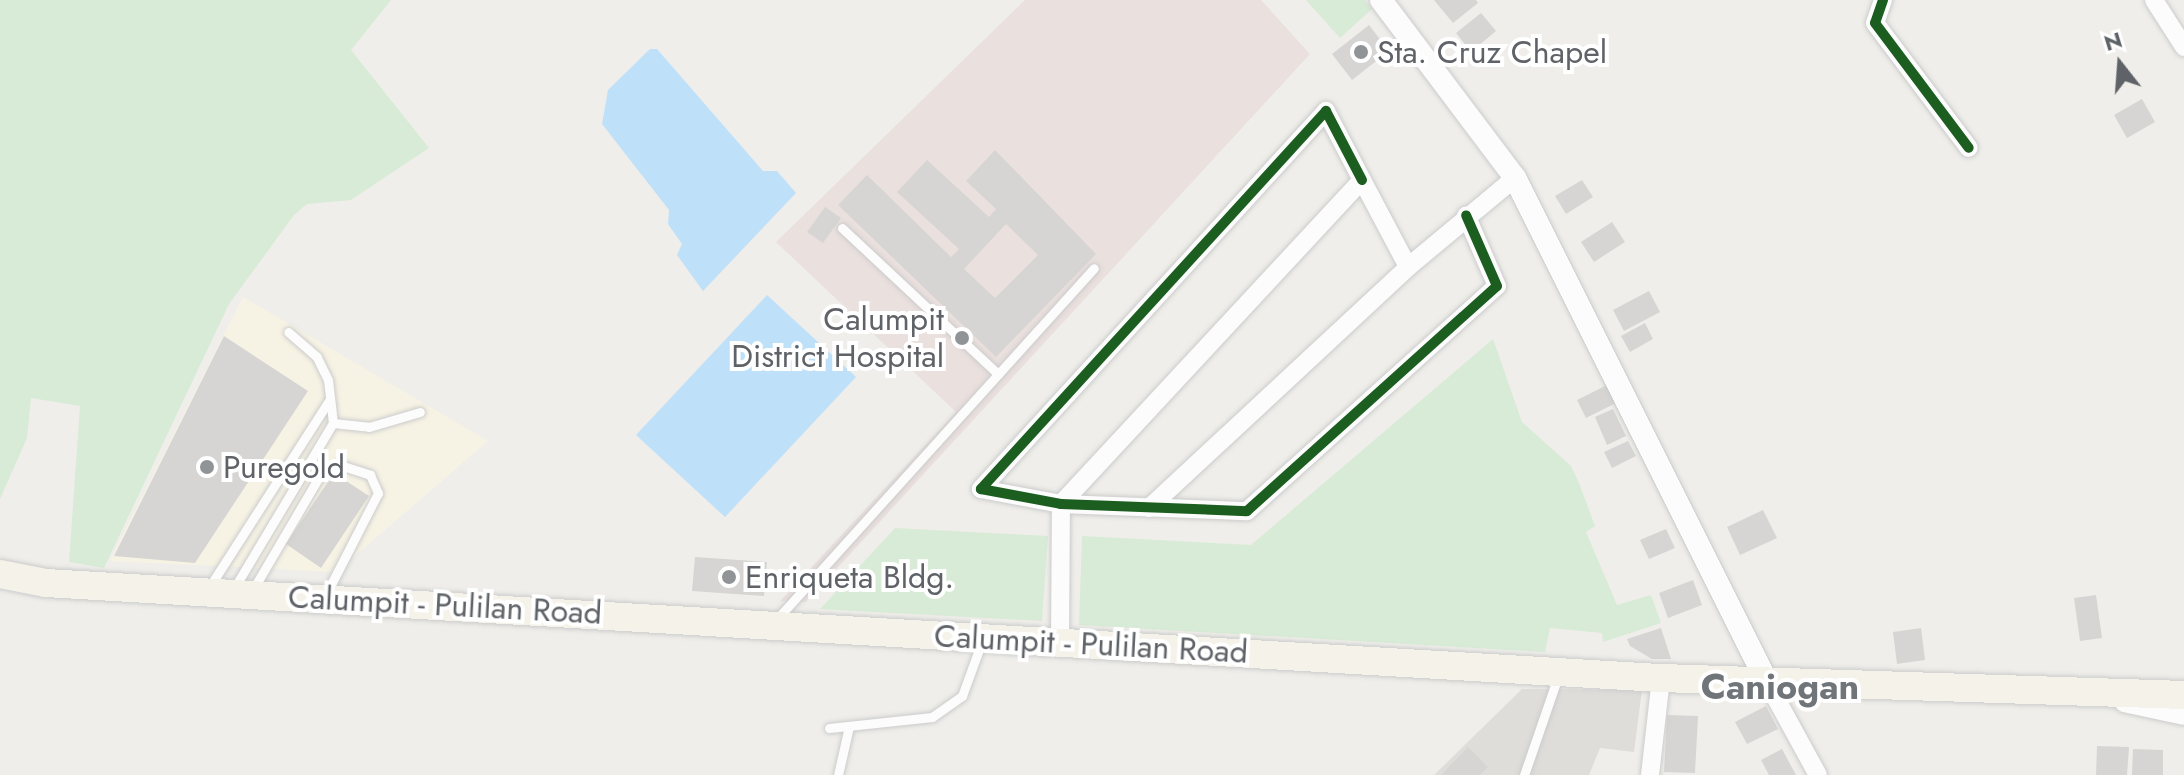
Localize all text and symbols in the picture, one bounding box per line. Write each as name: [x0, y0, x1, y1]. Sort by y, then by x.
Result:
text: N: [2100, 23, 2126, 59]
north arrow: [2080, 24, 2160, 104]
place label: Sta. Cruz Chapel: [1377, 33, 1607, 71]
marker: Sta. Cruz Chapel: [1352, 43, 1370, 61]
place label: Calumpit District Hospital: [731, 301, 944, 376]
marker: Calumpit District Hospital: [951, 327, 973, 349]
place label: Puregold: [223, 448, 345, 486]
marker: Puregold: [198, 458, 216, 476]
place label: Enriqueta Bldg.: [745, 558, 954, 596]
marker: Enriqueta Bldg.: [720, 568, 738, 586]
street label: Calumpit - Pulilan Road: [287, 578, 603, 632]
street label: Calumpit - Pulilan Road: [933, 617, 1249, 671]
district label: Caniogan: [1701, 665, 1859, 709]

